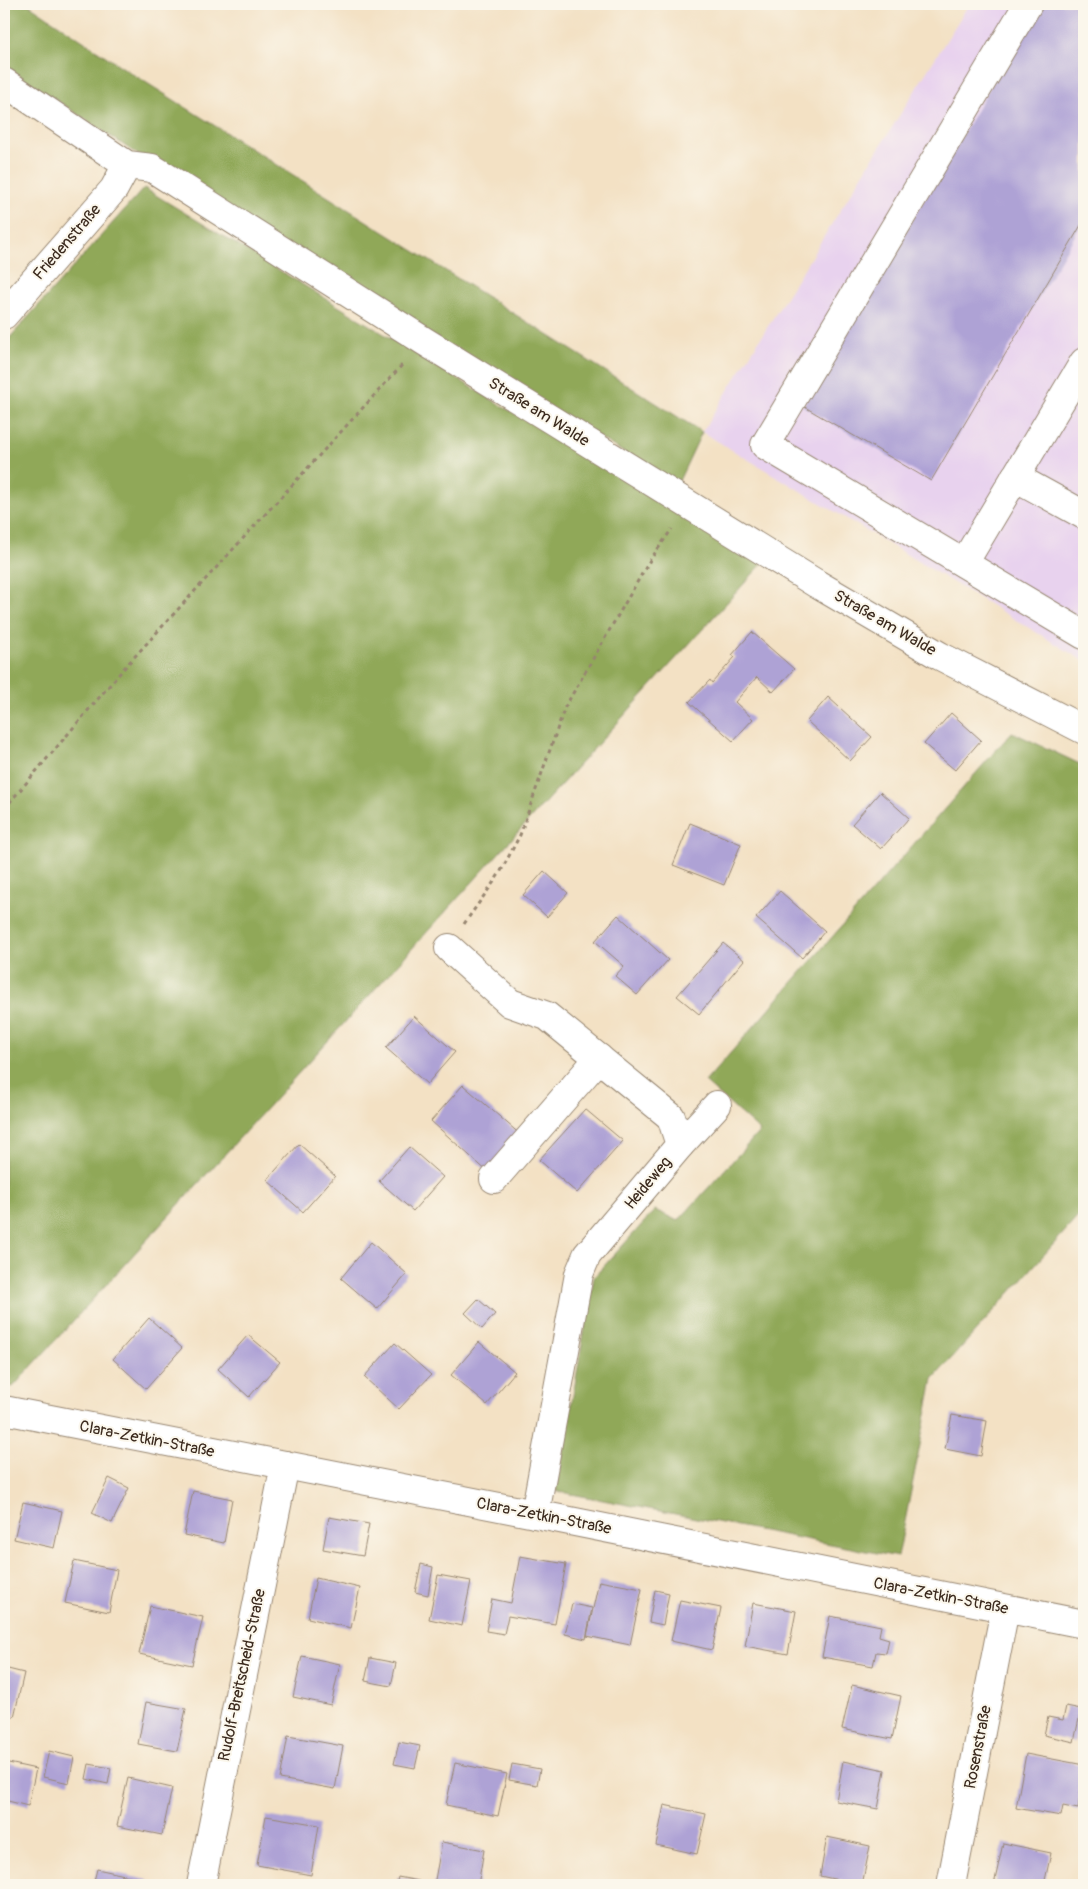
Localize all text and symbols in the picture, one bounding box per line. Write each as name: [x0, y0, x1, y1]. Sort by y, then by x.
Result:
street label: Friedenstraße: [29, 200, 105, 284]
street label: Straße am Walde: [485, 373, 593, 451]
street label: Straße am Walde: [830, 586, 940, 660]
street label: Heideweg: [620, 1152, 676, 1214]
street label: Clara-Zetkin-Straße: [78, 1416, 216, 1462]
street label: Clara-Zetkin-Straße: [475, 1493, 613, 1539]
street label: Clara-Zetkin-Straße: [872, 1573, 1010, 1619]
street label: Rudolf-Breitscheid-Straße: [214, 1587, 270, 1763]
street label: Rosenstraße: [960, 1703, 996, 1790]

